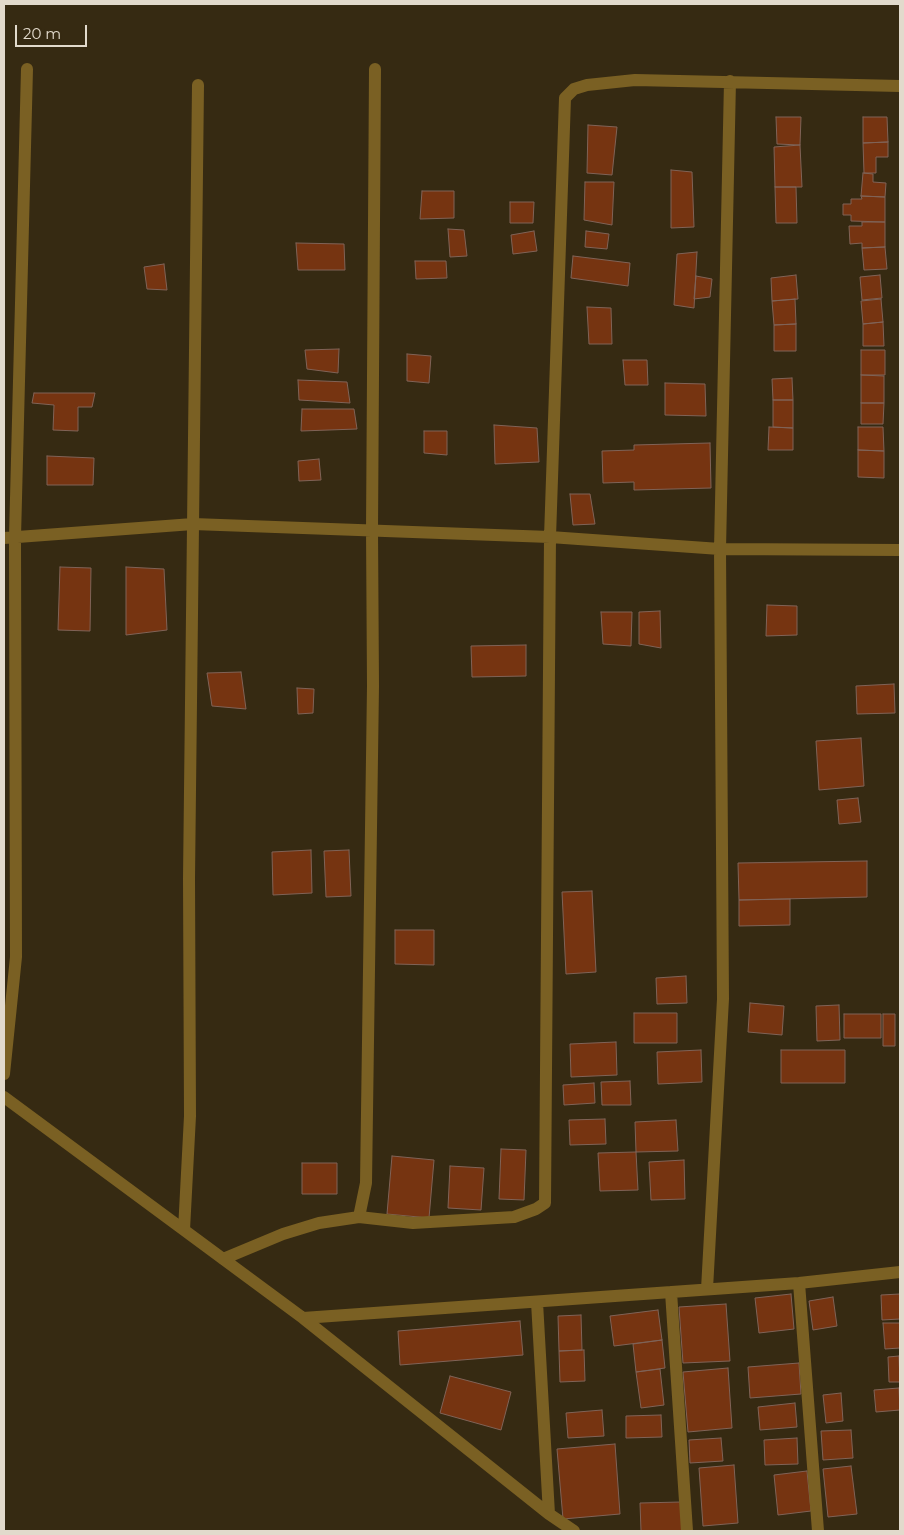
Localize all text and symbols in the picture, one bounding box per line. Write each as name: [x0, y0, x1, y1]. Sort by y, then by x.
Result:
scale bar: [18, 15, 90, 47]
text: 20 m: [23, 24, 61, 43]

